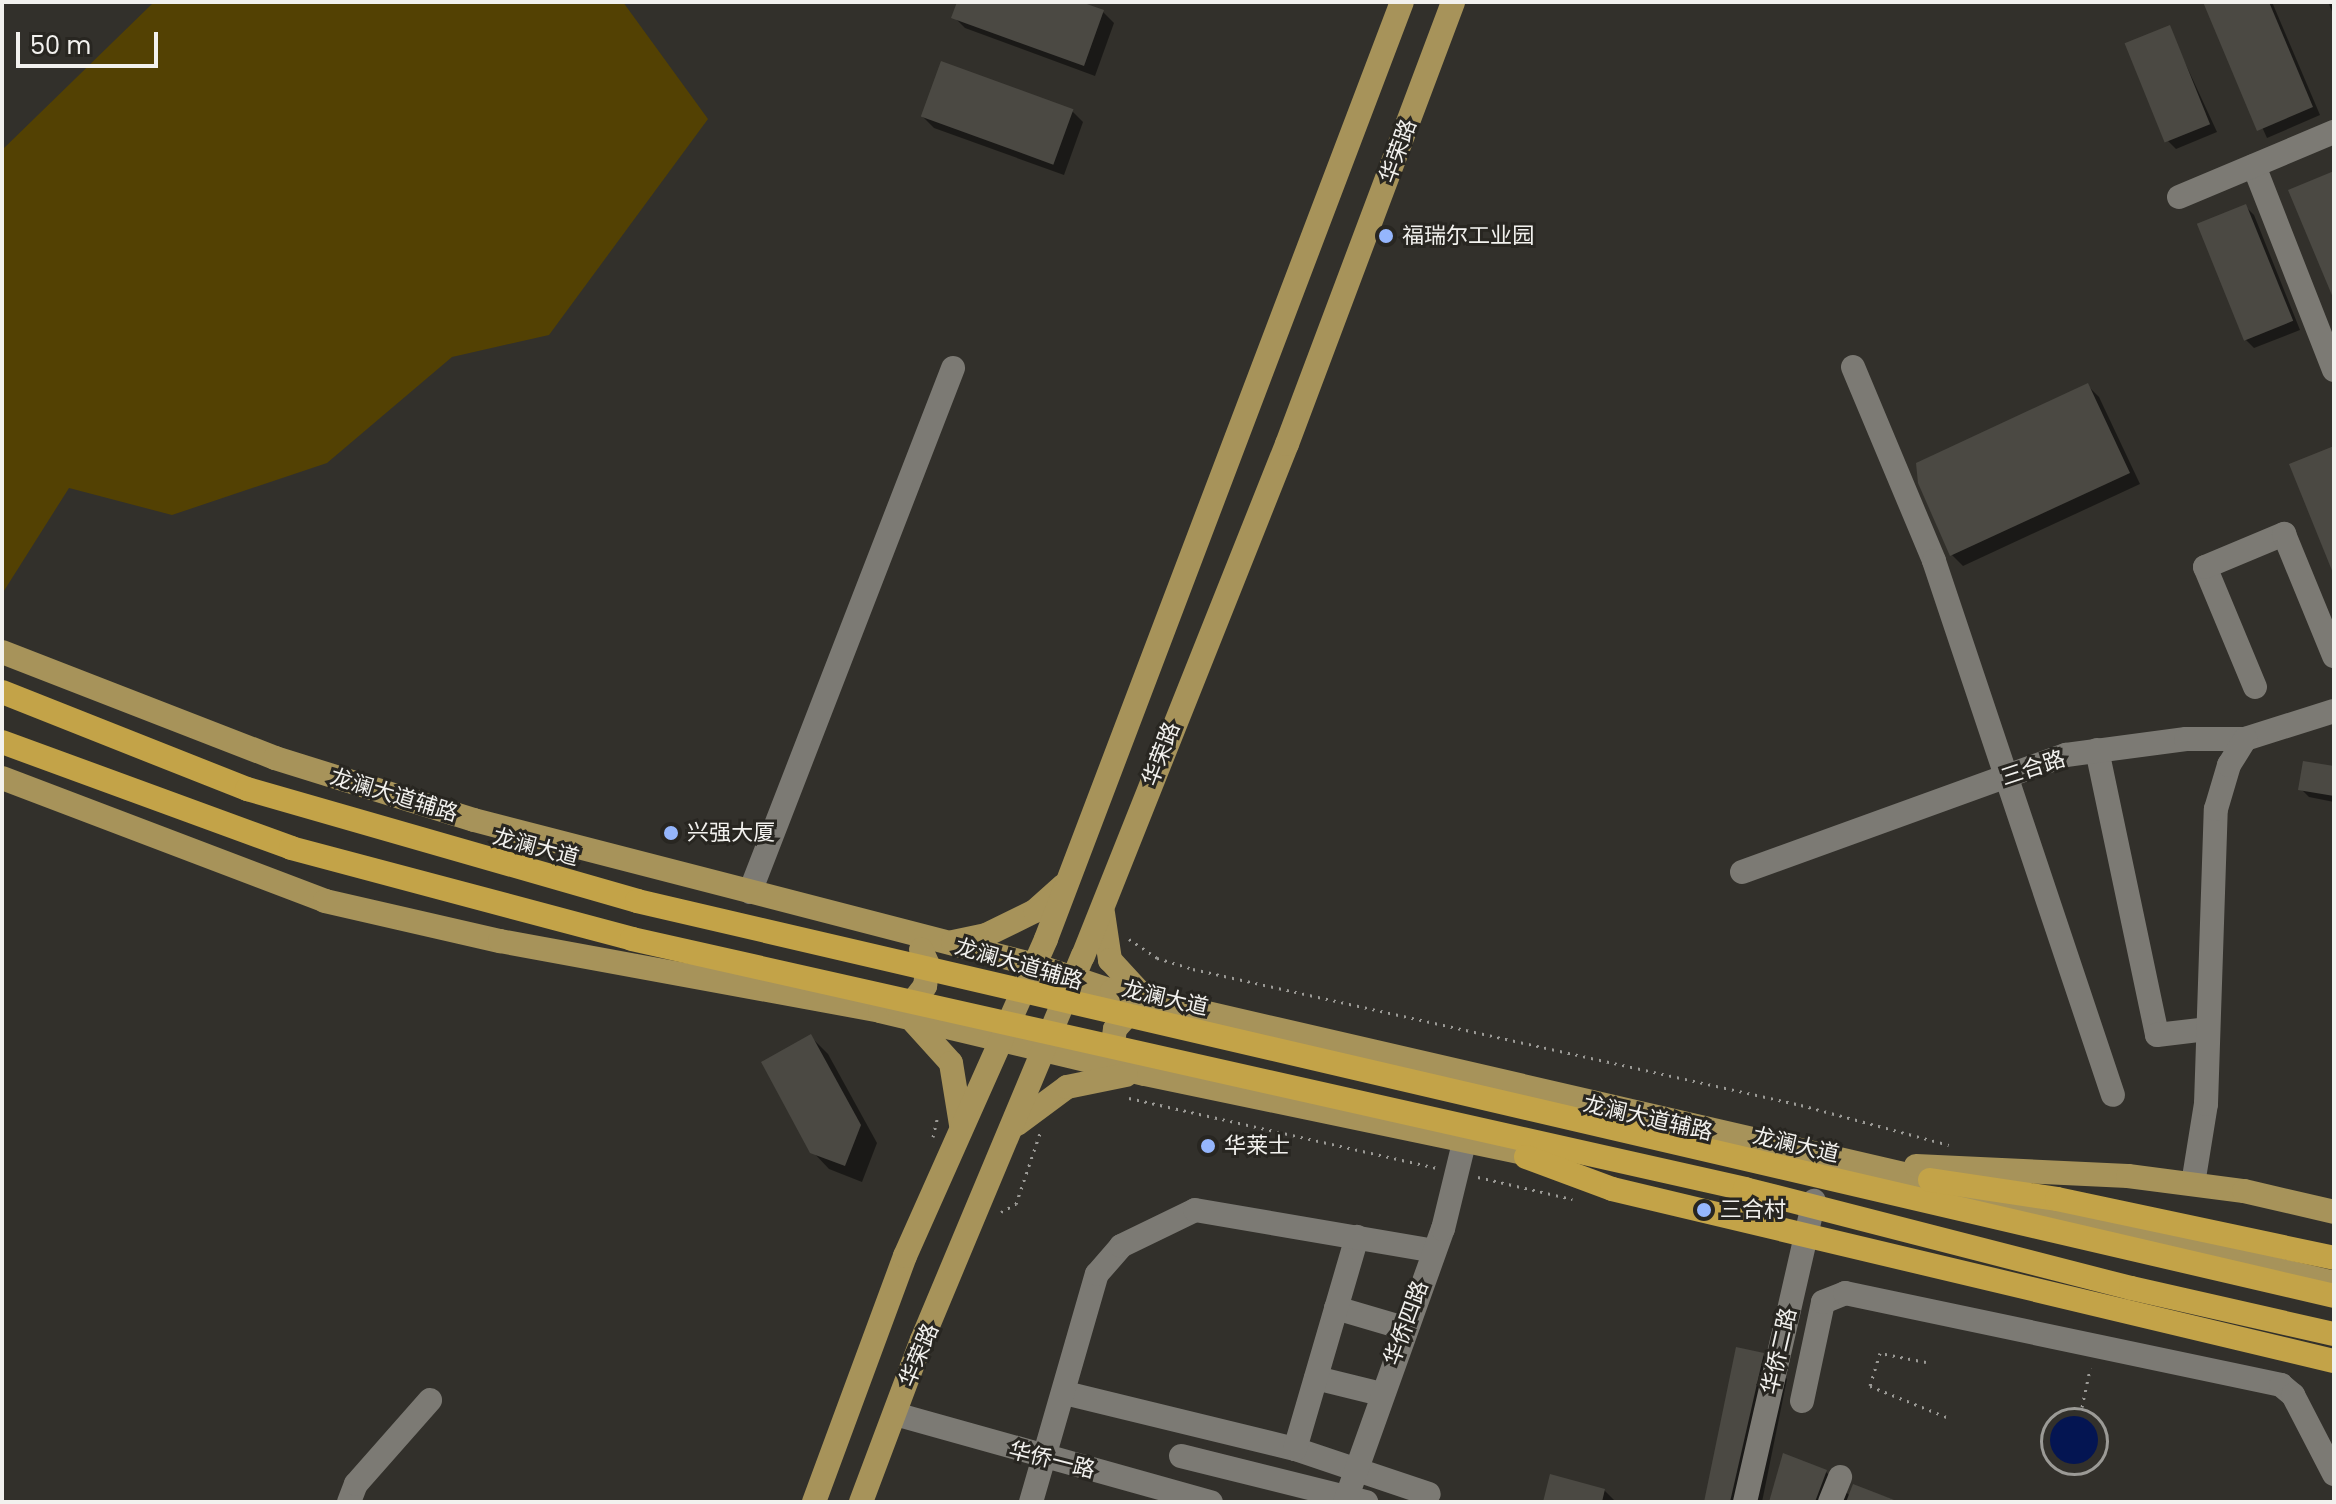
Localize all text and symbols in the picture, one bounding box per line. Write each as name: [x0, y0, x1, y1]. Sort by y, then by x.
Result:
scale bar: [20, 16, 162, 66]
text: 50 m: [30, 29, 91, 62]
street label: 华荣路: [1374, 115, 1422, 187]
place label: 福瑞尔工业园: [1402, 223, 1534, 249]
marker: 福瑞尔工业园: [1377, 227, 1395, 245]
street label: 华荣路: [1137, 718, 1185, 790]
street label: 三合路: [1998, 745, 2068, 791]
street label: 龙澜大道辅路: [327, 763, 461, 827]
place label: 兴强大厦: [687, 820, 775, 846]
street label: 龙澜大道: [490, 823, 582, 871]
marker: 兴强大厦: [662, 824, 680, 842]
street label: 龙澜大道辅路: [952, 933, 1086, 995]
street label: 龙澜大道: [1119, 975, 1211, 1021]
street label: 龙澜大道辅路: [1581, 1090, 1715, 1146]
street label: 龙澜大道: [1750, 1122, 1842, 1168]
place label: 华莱士: [1224, 1133, 1290, 1159]
marker: 华莱士: [1199, 1137, 1217, 1155]
place label: 三合村: [1720, 1197, 1786, 1223]
marker: 三合村: [1695, 1201, 1713, 1219]
street label: 华侨四路: [1379, 1277, 1433, 1369]
street label: 华侨二路: [1756, 1305, 1802, 1397]
street label: 华荣路: [894, 1319, 944, 1391]
street label: 华侨一路: [1006, 1437, 1098, 1483]

